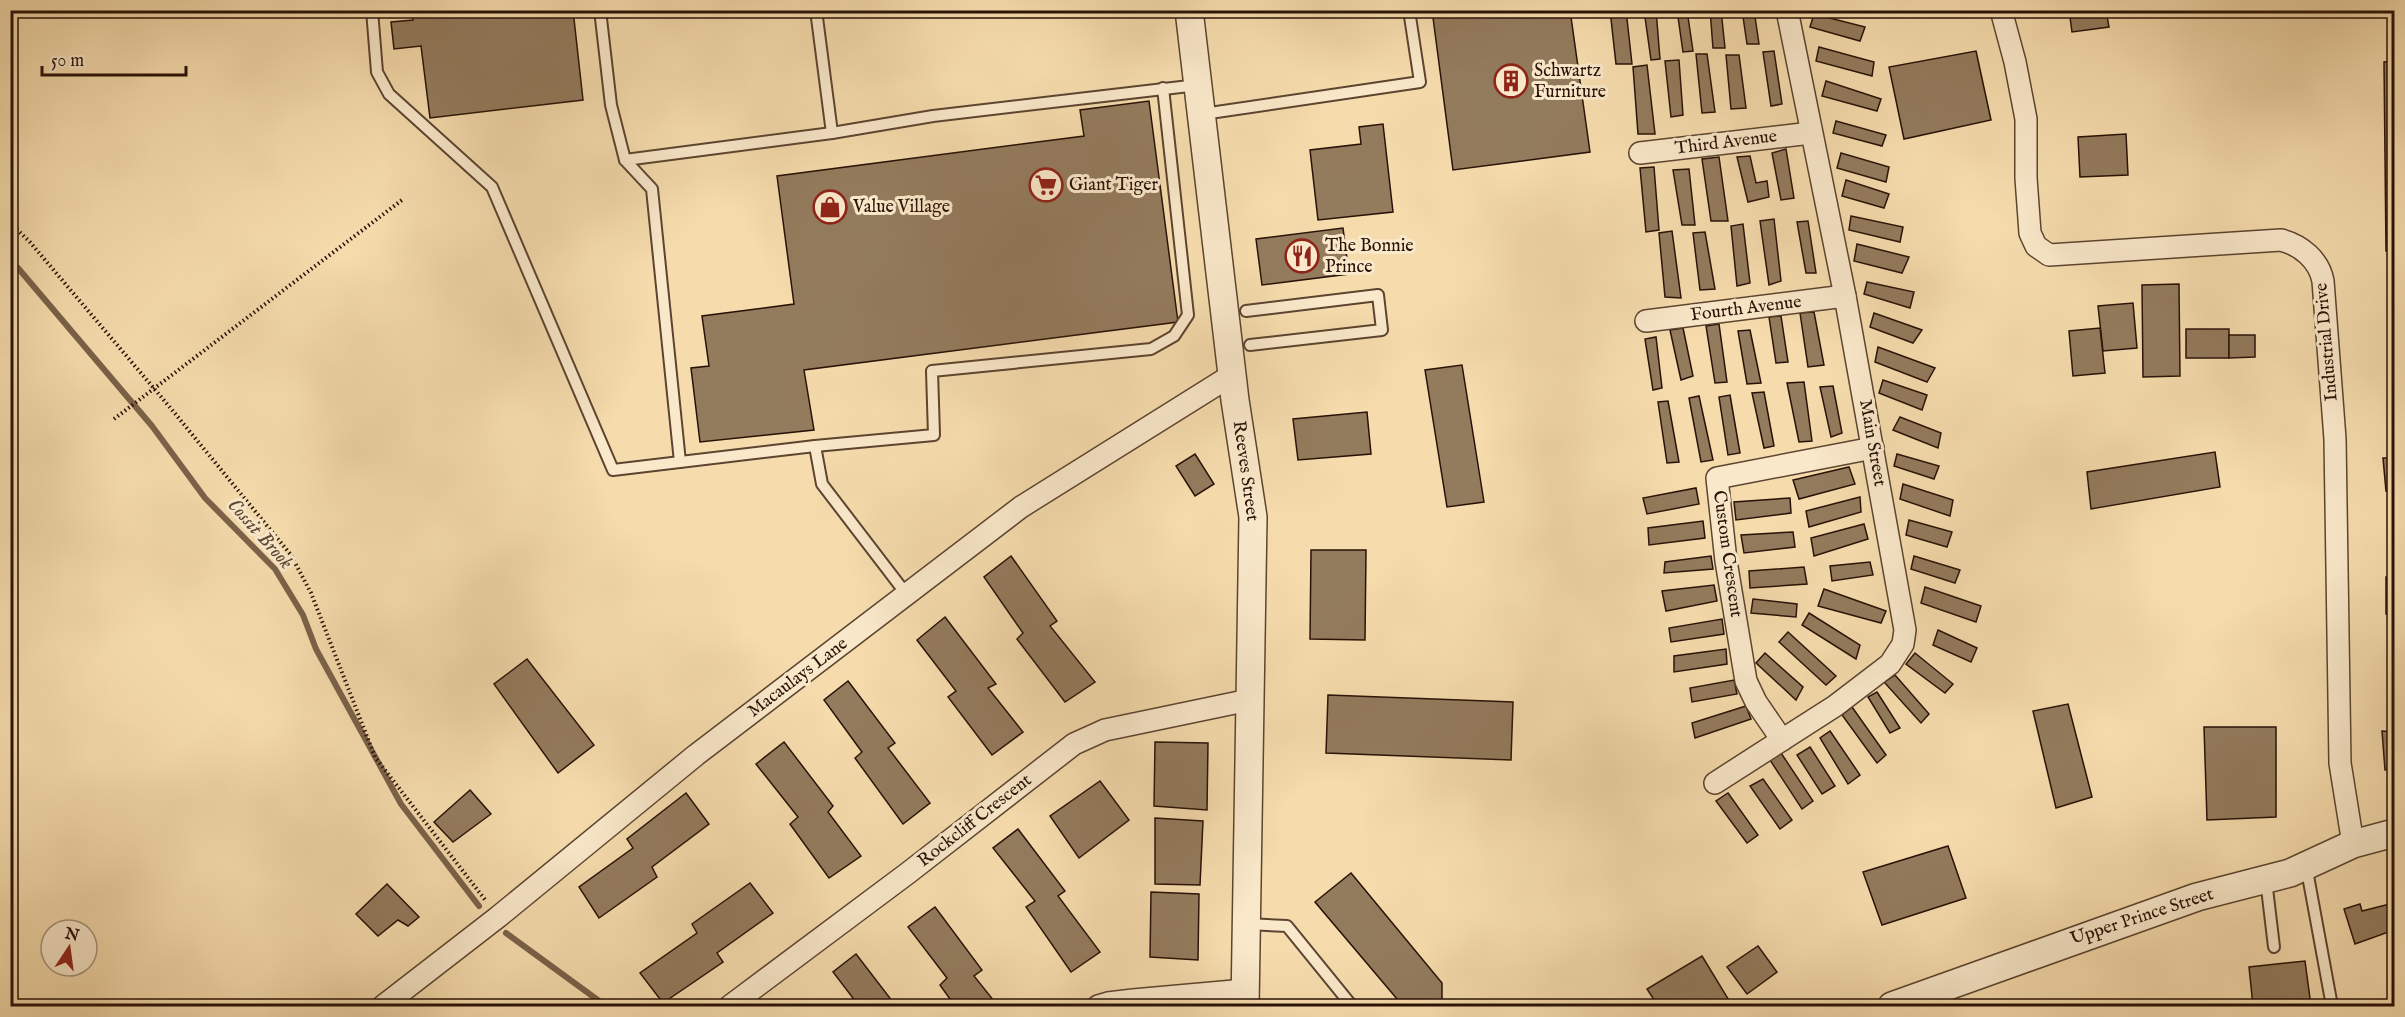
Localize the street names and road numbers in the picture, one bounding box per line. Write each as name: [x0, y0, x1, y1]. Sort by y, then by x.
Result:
street label: Third Avenue: [1674, 125, 1778, 161]
street label: Industrial Drive: [2310, 282, 2344, 402]
street label: Fourth Avenue: [1689, 291, 1803, 327]
street label: Main Street: [1853, 398, 1891, 488]
street label: Reeves Street: [1227, 419, 1263, 523]
street label: Custom Crescent: [1707, 489, 1747, 619]
street label: Macaulays Lane: [743, 633, 853, 723]
street label: Rockcliff Crescent: [913, 769, 1037, 873]
street label: Upper Prince Street: [2068, 883, 2216, 951]

